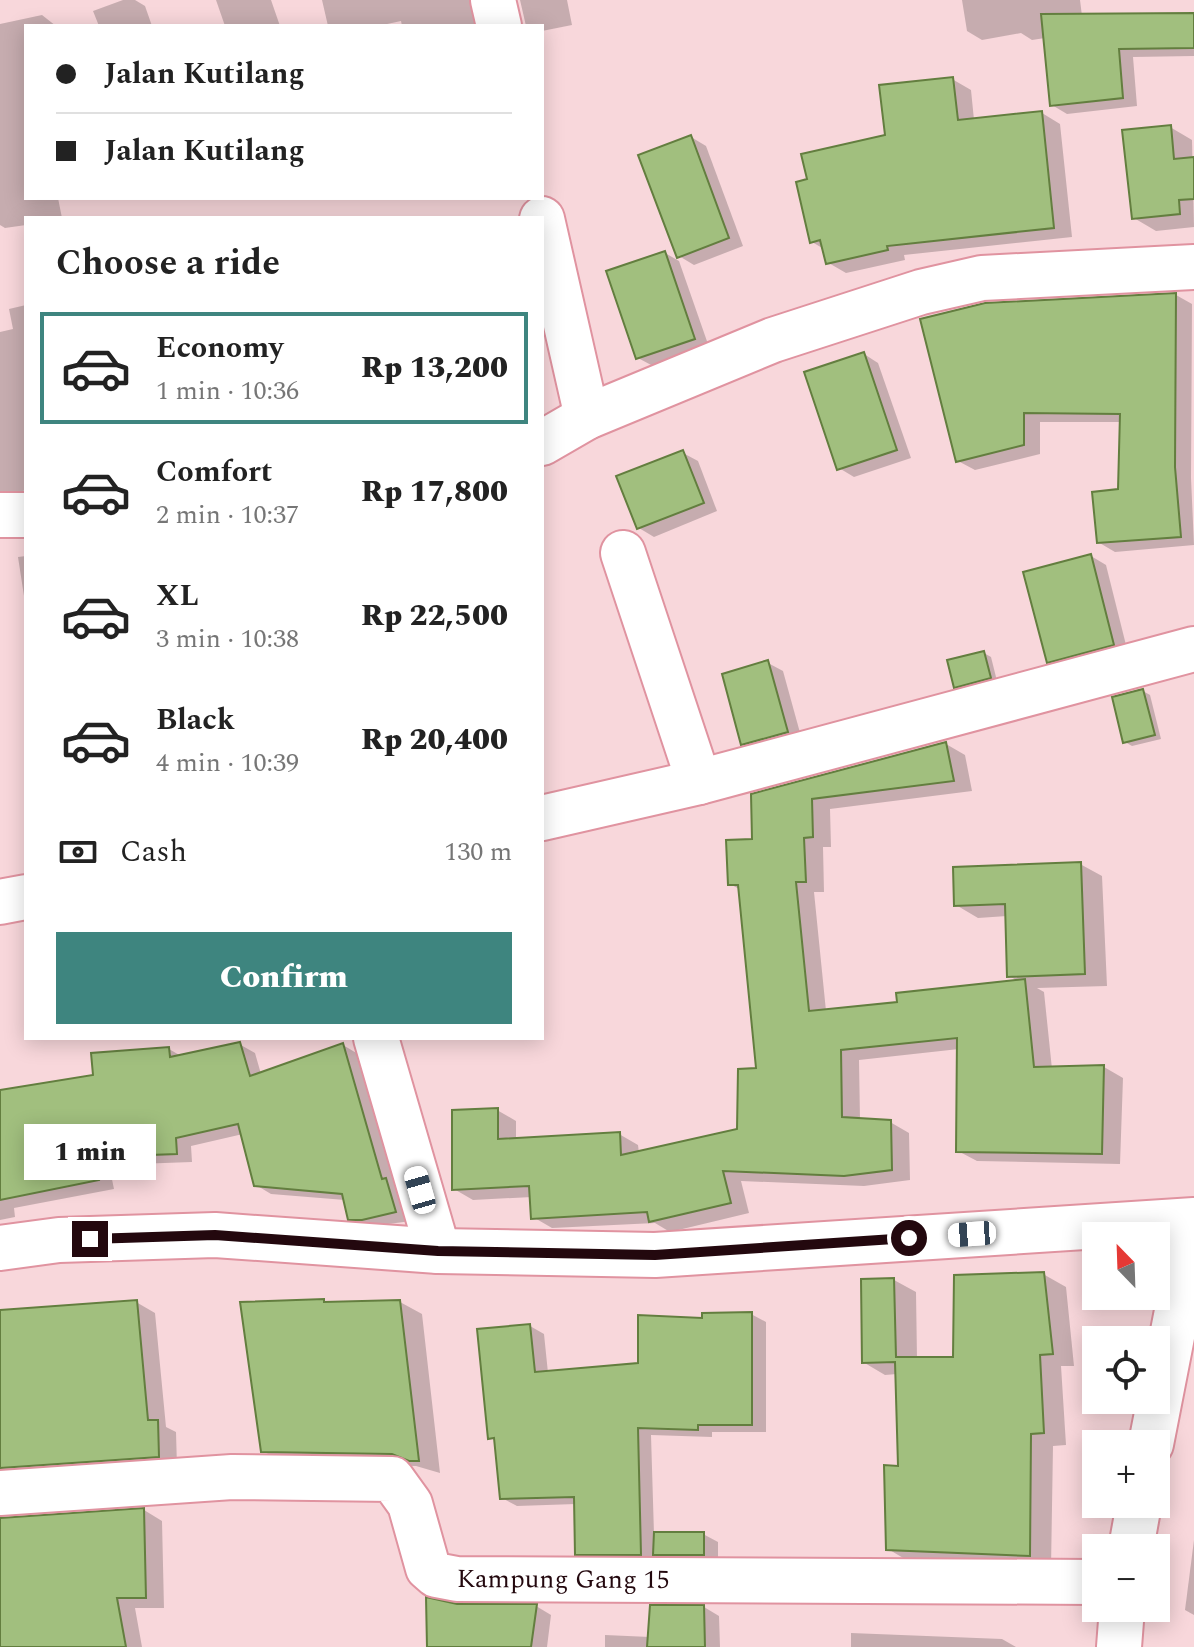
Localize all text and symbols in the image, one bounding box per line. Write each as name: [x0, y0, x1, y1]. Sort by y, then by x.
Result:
text: Jalan Kutilang: [104, 51, 305, 97]
text: Jalan Kutilang: [104, 128, 305, 174]
text: Choose a ride: [56, 236, 280, 291]
text: Economy: [156, 325, 283, 371]
icon: car: [60, 332, 132, 404]
text: Rp 13,200: [361, 345, 508, 391]
text: 1 min · 10:36: [156, 371, 299, 411]
text: Comfort: [156, 449, 272, 495]
icon: car: [60, 456, 132, 528]
text: Rp 17,800: [361, 469, 508, 515]
text: 2 min · 10:37: [156, 495, 299, 535]
text: XL: [156, 573, 199, 619]
icon: car: [60, 580, 132, 652]
text: Rp 22,500: [361, 593, 508, 639]
text: 3 min · 10:38: [156, 619, 299, 659]
text: Black: [156, 697, 235, 743]
icon: car: [60, 704, 132, 776]
text: Rp 20,400: [361, 717, 508, 763]
text: 4 min · 10:39: [156, 743, 299, 783]
text: Cash: [120, 829, 187, 875]
icon: cash: [56, 830, 100, 874]
text: 130 m: [444, 832, 512, 872]
button: Confirm: [56, 932, 512, 1024]
callout: 1 min: [24, 1123, 156, 1179]
text: 1 min: [54, 1132, 126, 1172]
car: [402, 1164, 438, 1216]
route start: [891, 1220, 927, 1256]
car: [947, 1220, 997, 1248]
route end: [72, 1221, 108, 1257]
north arrow: [1082, 1222, 1170, 1310]
map controls: [1082, 1222, 1170, 1622]
button: locate: [1082, 1326, 1170, 1414]
button: +: [1082, 1430, 1170, 1518]
button: −: [1082, 1534, 1170, 1622]
street label: Kampung Gang 15: [457, 1559, 670, 1600]

